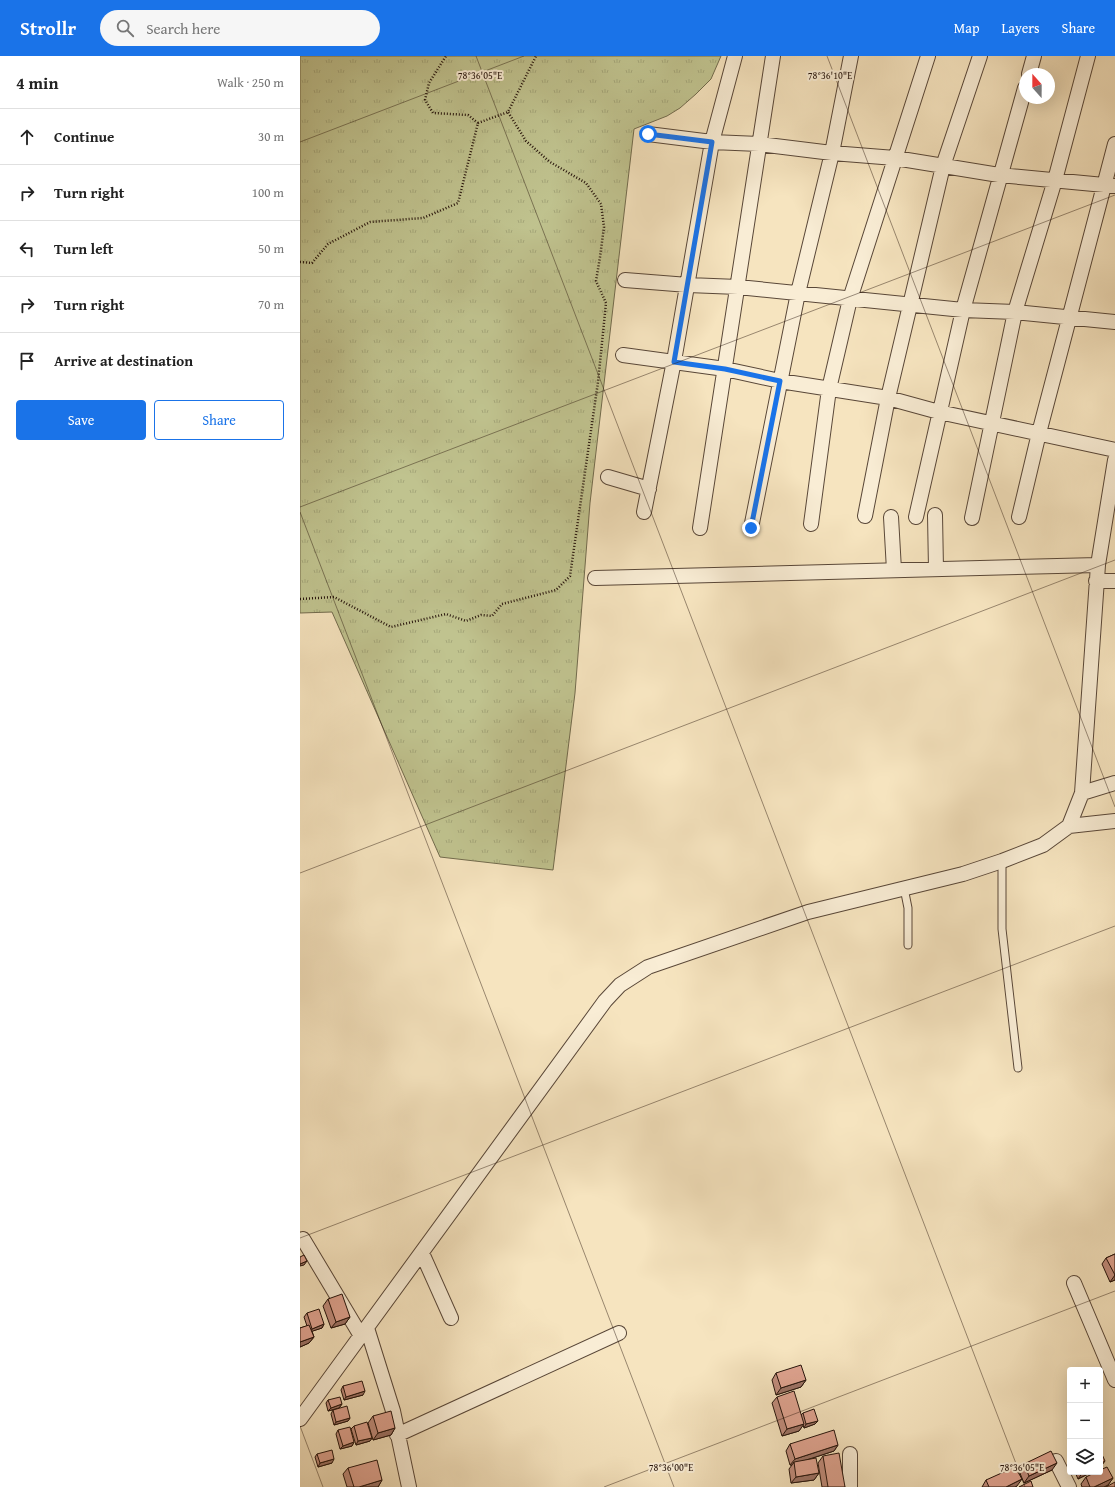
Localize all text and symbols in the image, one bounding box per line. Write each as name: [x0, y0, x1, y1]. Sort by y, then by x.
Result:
search box: [100, 10, 380, 46]
text: Strollr: [20, 14, 76, 42]
icon: search: [114, 17, 136, 39]
text: Search here: [146, 18, 220, 39]
text: Map: [954, 18, 980, 38]
text: Layers: [1002, 18, 1040, 38]
text: Share: [1062, 18, 1095, 38]
text: 78°36'05"E: [458, 68, 502, 83]
text: 78°36'10"E: [808, 68, 852, 83]
north arrow: [1019, 68, 1055, 104]
text: 4 min: [16, 70, 58, 95]
text: Walk · 250 m: [217, 73, 284, 92]
route start: [639, 125, 657, 143]
icon: ahead: [16, 126, 38, 148]
text: Continue: [54, 126, 115, 147]
text: 30 m: [258, 127, 284, 146]
icon: right: [16, 182, 38, 204]
text: Turn right: [54, 182, 125, 203]
text: 100 m: [252, 183, 284, 202]
icon: left: [16, 238, 38, 260]
text: Turn left: [54, 238, 113, 259]
text: 50 m: [258, 239, 284, 258]
icon: right: [16, 294, 38, 316]
text: Turn right: [54, 294, 125, 315]
text: 70 m: [258, 295, 284, 314]
icon: arrive: [16, 350, 38, 372]
text: Arrive at destination: [54, 350, 193, 371]
button: Save: [16, 400, 146, 440]
button: Share: [154, 400, 284, 440]
route end: [742, 519, 760, 537]
map controls: [1067, 1367, 1103, 1475]
button: +: [1067, 1367, 1103, 1403]
button: −: [1067, 1403, 1103, 1439]
button: layers: [1067, 1439, 1103, 1475]
text: 78°36'00"E: [649, 1460, 693, 1475]
text: 78°36'05"E: [1000, 1460, 1044, 1475]

